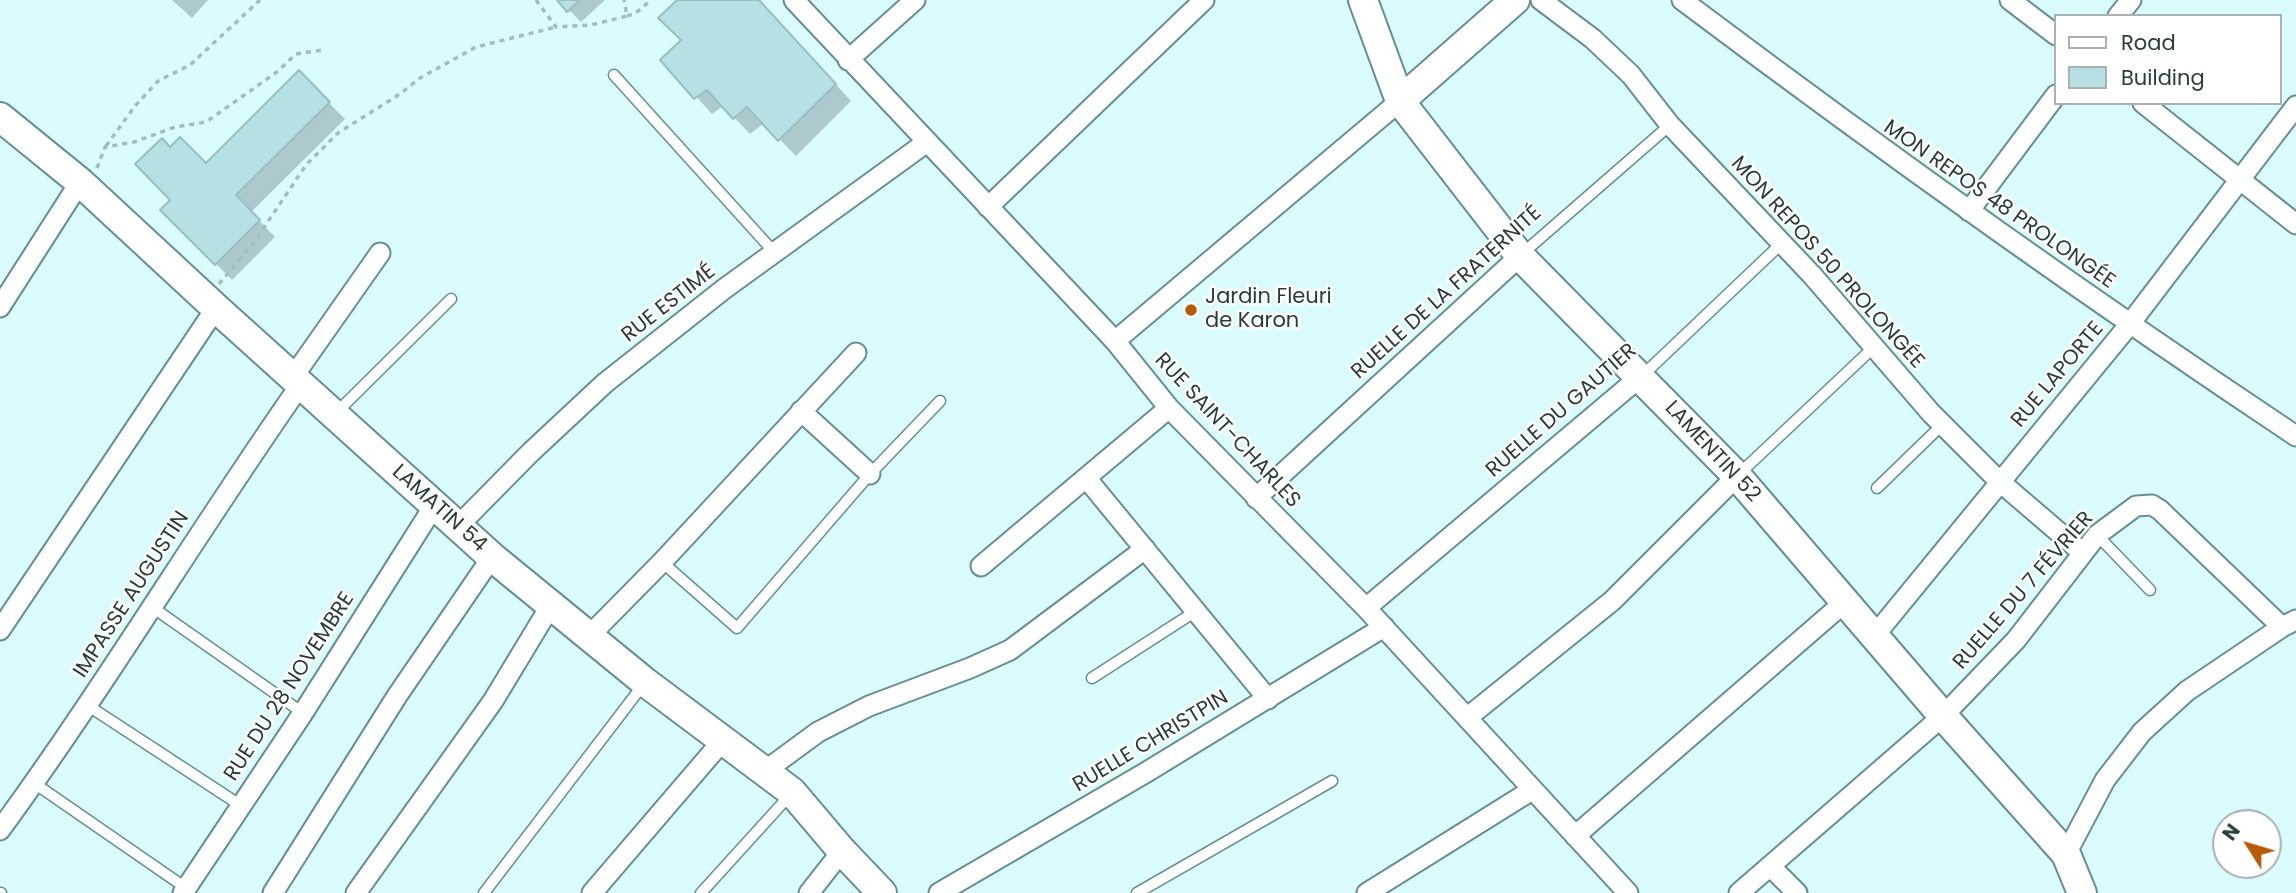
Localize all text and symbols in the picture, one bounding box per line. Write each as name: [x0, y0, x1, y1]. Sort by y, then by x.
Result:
legend: [2054, 14, 2282, 105]
text: Road: [2121, 28, 2176, 57]
text: Building: [2121, 63, 2205, 92]
street label: MON REPOS 48 PROLONGÉE: [1878, 115, 2120, 295]
street label: MON REPOS 50 PROLONGÉE: [1725, 152, 1929, 374]
street label: RUELLE DE LA FRATERNITÉ: [1347, 201, 1547, 385]
street label: RUE ESTIMÉ: [617, 260, 721, 348]
place label: Jardin Fleuri de Karon: [1205, 285, 1332, 335]
marker: Jardin Fleuri de Karon: [1183, 302, 1199, 318]
street label: RUE LAPORTE: [2007, 317, 2109, 433]
street label: RUELLE DU GAUTIER: [1481, 339, 1643, 483]
street label: RUE SAINT-CHARLES: [1149, 348, 1305, 514]
street label: LAMENTIN 52: [1659, 396, 1765, 508]
street label: LAMATIN 54: [386, 460, 492, 558]
street label: IMPASSE AUGUSTIN: [69, 507, 195, 683]
street label: RUELLE DU 7 FÉVRIER: [1949, 507, 2099, 675]
street label: RUE DU 28 NOVEMBRE: [220, 588, 360, 786]
street label: RUELLE CHRISTPIN: [1069, 686, 1233, 798]
north arrow: [2212, 809, 2282, 879]
text: N: [2216, 818, 2247, 846]

